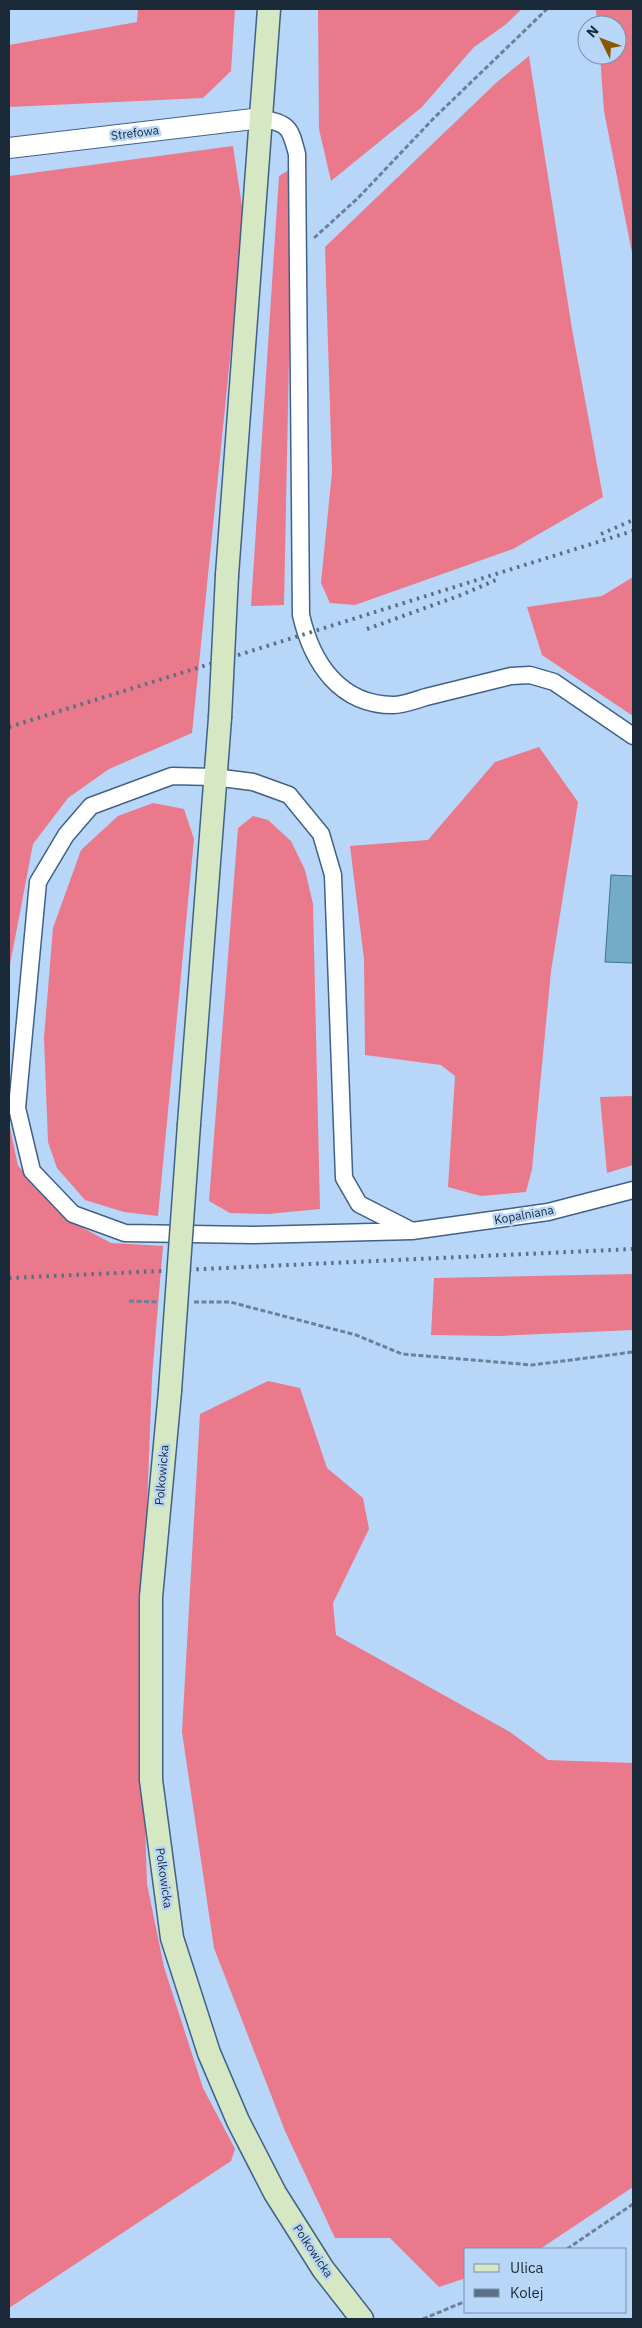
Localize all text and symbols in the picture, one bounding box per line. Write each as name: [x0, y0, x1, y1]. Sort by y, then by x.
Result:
north arrow: [577, 15, 627, 65]
text: N: [582, 22, 602, 41]
street label: Strefowa: [110, 122, 160, 143]
street label: Kopalniana: [493, 1202, 555, 1227]
street label: Polkowicka: [151, 1443, 172, 1506]
street label: Polkowicka: [153, 1847, 176, 1910]
street label: Polkowicka: [290, 2221, 337, 2281]
legend: [464, 2248, 627, 2313]
text: Ulica: [510, 2258, 544, 2277]
text: Kolej: [510, 2283, 544, 2302]

